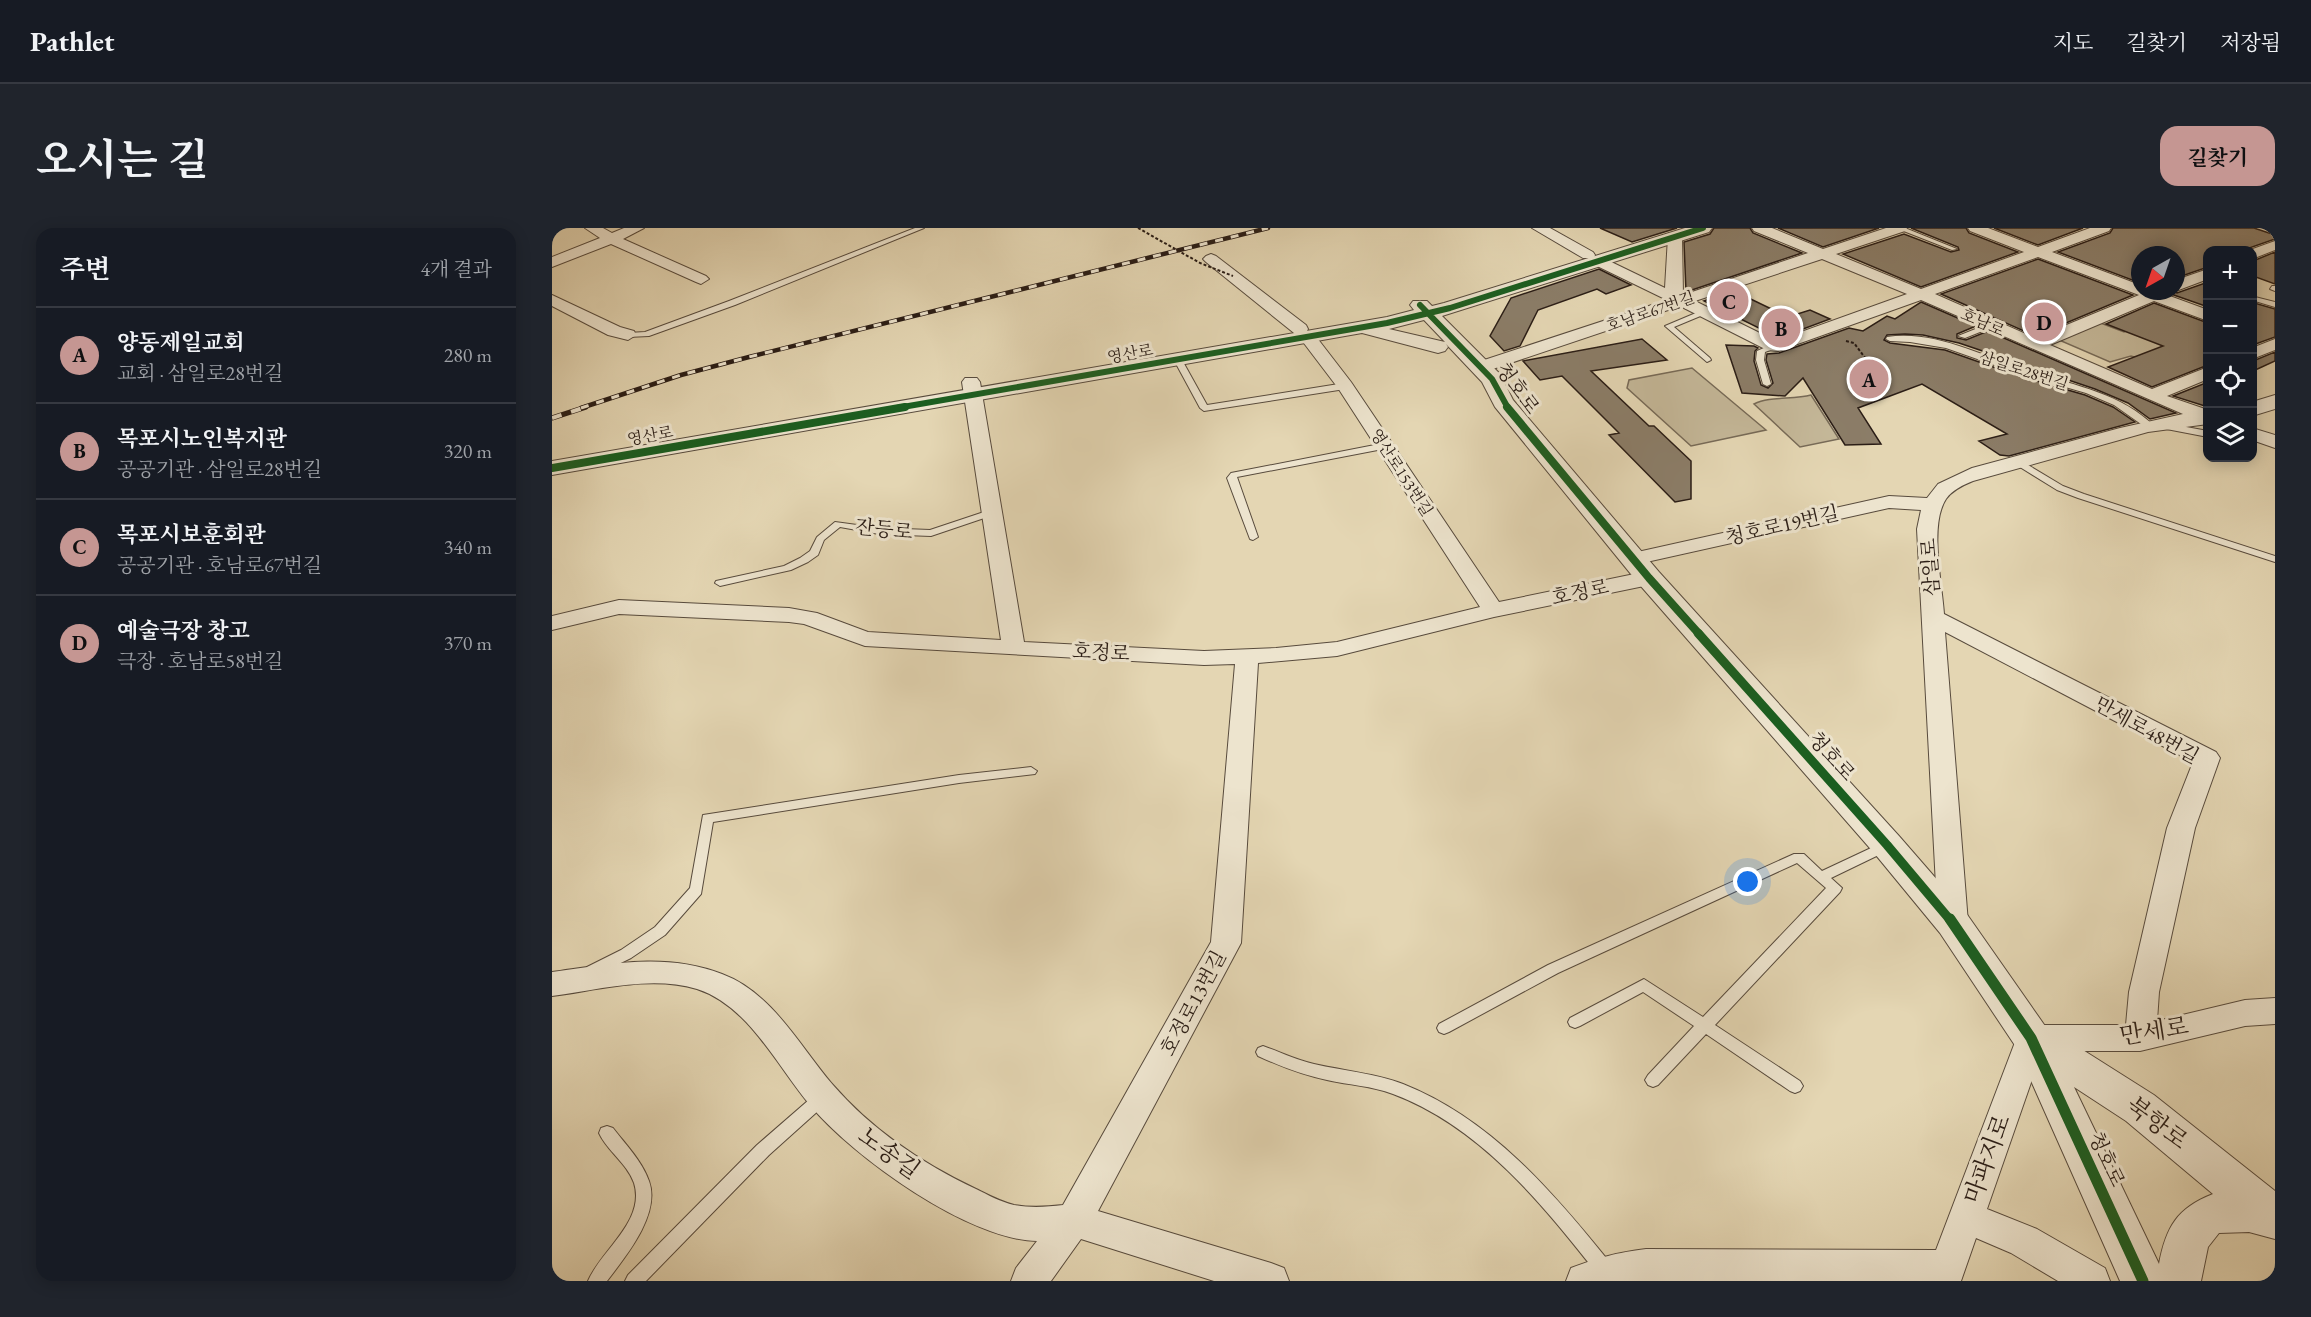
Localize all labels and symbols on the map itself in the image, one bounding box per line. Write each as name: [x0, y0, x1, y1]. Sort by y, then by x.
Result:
north arrow: [2131, 246, 2185, 300]
pin: C: [1710, 278, 1748, 324]
street label: 호남로67번길: [1603, 286, 1697, 336]
pin: D: [2024, 300, 2064, 344]
street label: 호남로: [1957, 303, 2009, 342]
pin: B: [1762, 306, 1800, 350]
street label: 영산로: [1105, 339, 1155, 368]
street label: 삼일로28번길: [1977, 346, 2071, 395]
pin: A: [1850, 356, 1888, 402]
street label: 청호로: [1490, 357, 1546, 419]
street label: 영산로: [625, 421, 675, 450]
street label: 영산로153번길: [1365, 424, 1438, 520]
street label: 청호로19번길: [1723, 499, 1841, 551]
street label: 잔등로: [854, 513, 914, 545]
street label: 삼일로: [1915, 537, 1945, 597]
street label: 호정로: [1549, 573, 1611, 611]
street label: 호정로: [1071, 638, 1131, 666]
street label: 만세로48번길: [2090, 691, 2204, 769]
street label: 청호로: [1803, 726, 1861, 786]
your location: [1733, 867, 1762, 896]
street label: 호정로13번길: [1154, 946, 1232, 1060]
street label: 만세로: [2117, 1010, 2191, 1051]
street label: 북항로: [2120, 1089, 2194, 1156]
street label: 마파지로: [1956, 1110, 2017, 1208]
street label: 노송길: [852, 1120, 927, 1186]
street label: 청호로: [2083, 1127, 2131, 1191]

